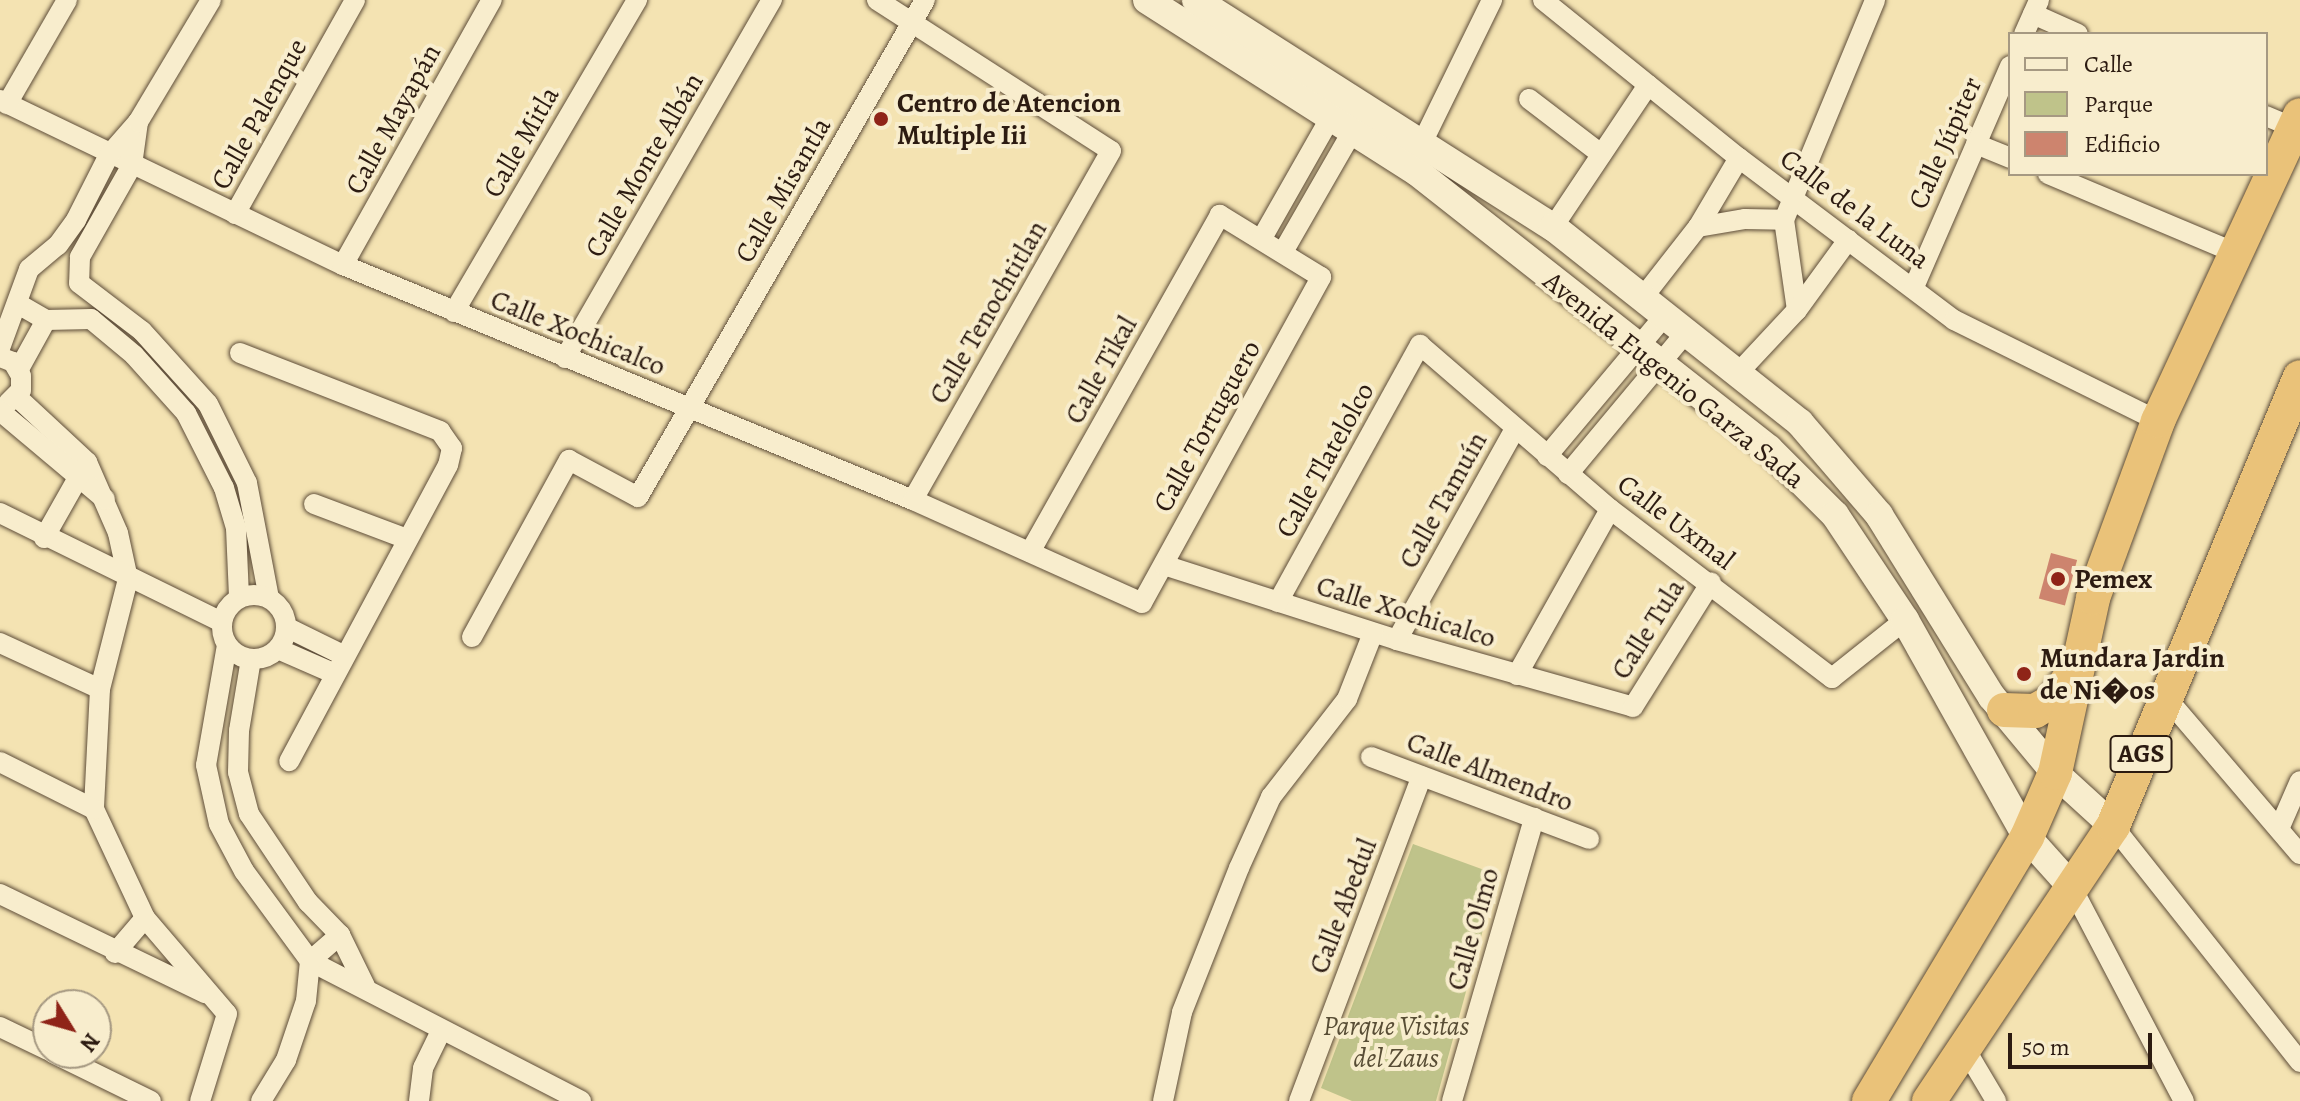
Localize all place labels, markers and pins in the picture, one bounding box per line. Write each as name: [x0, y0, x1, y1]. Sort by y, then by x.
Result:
place label: Centro de Atencion Multiple Iii: [897, 86, 1121, 152]
marker: Centro de Atencion Multiple Iii: [872, 110, 890, 128]
place label: Pemex: [2074, 562, 2152, 596]
marker: Pemex: [2049, 570, 2067, 588]
place label: Mundara Jardin de Ni�os: [2040, 641, 2225, 707]
marker: Mundara Jardin de Ni�os: [2015, 665, 2033, 683]

